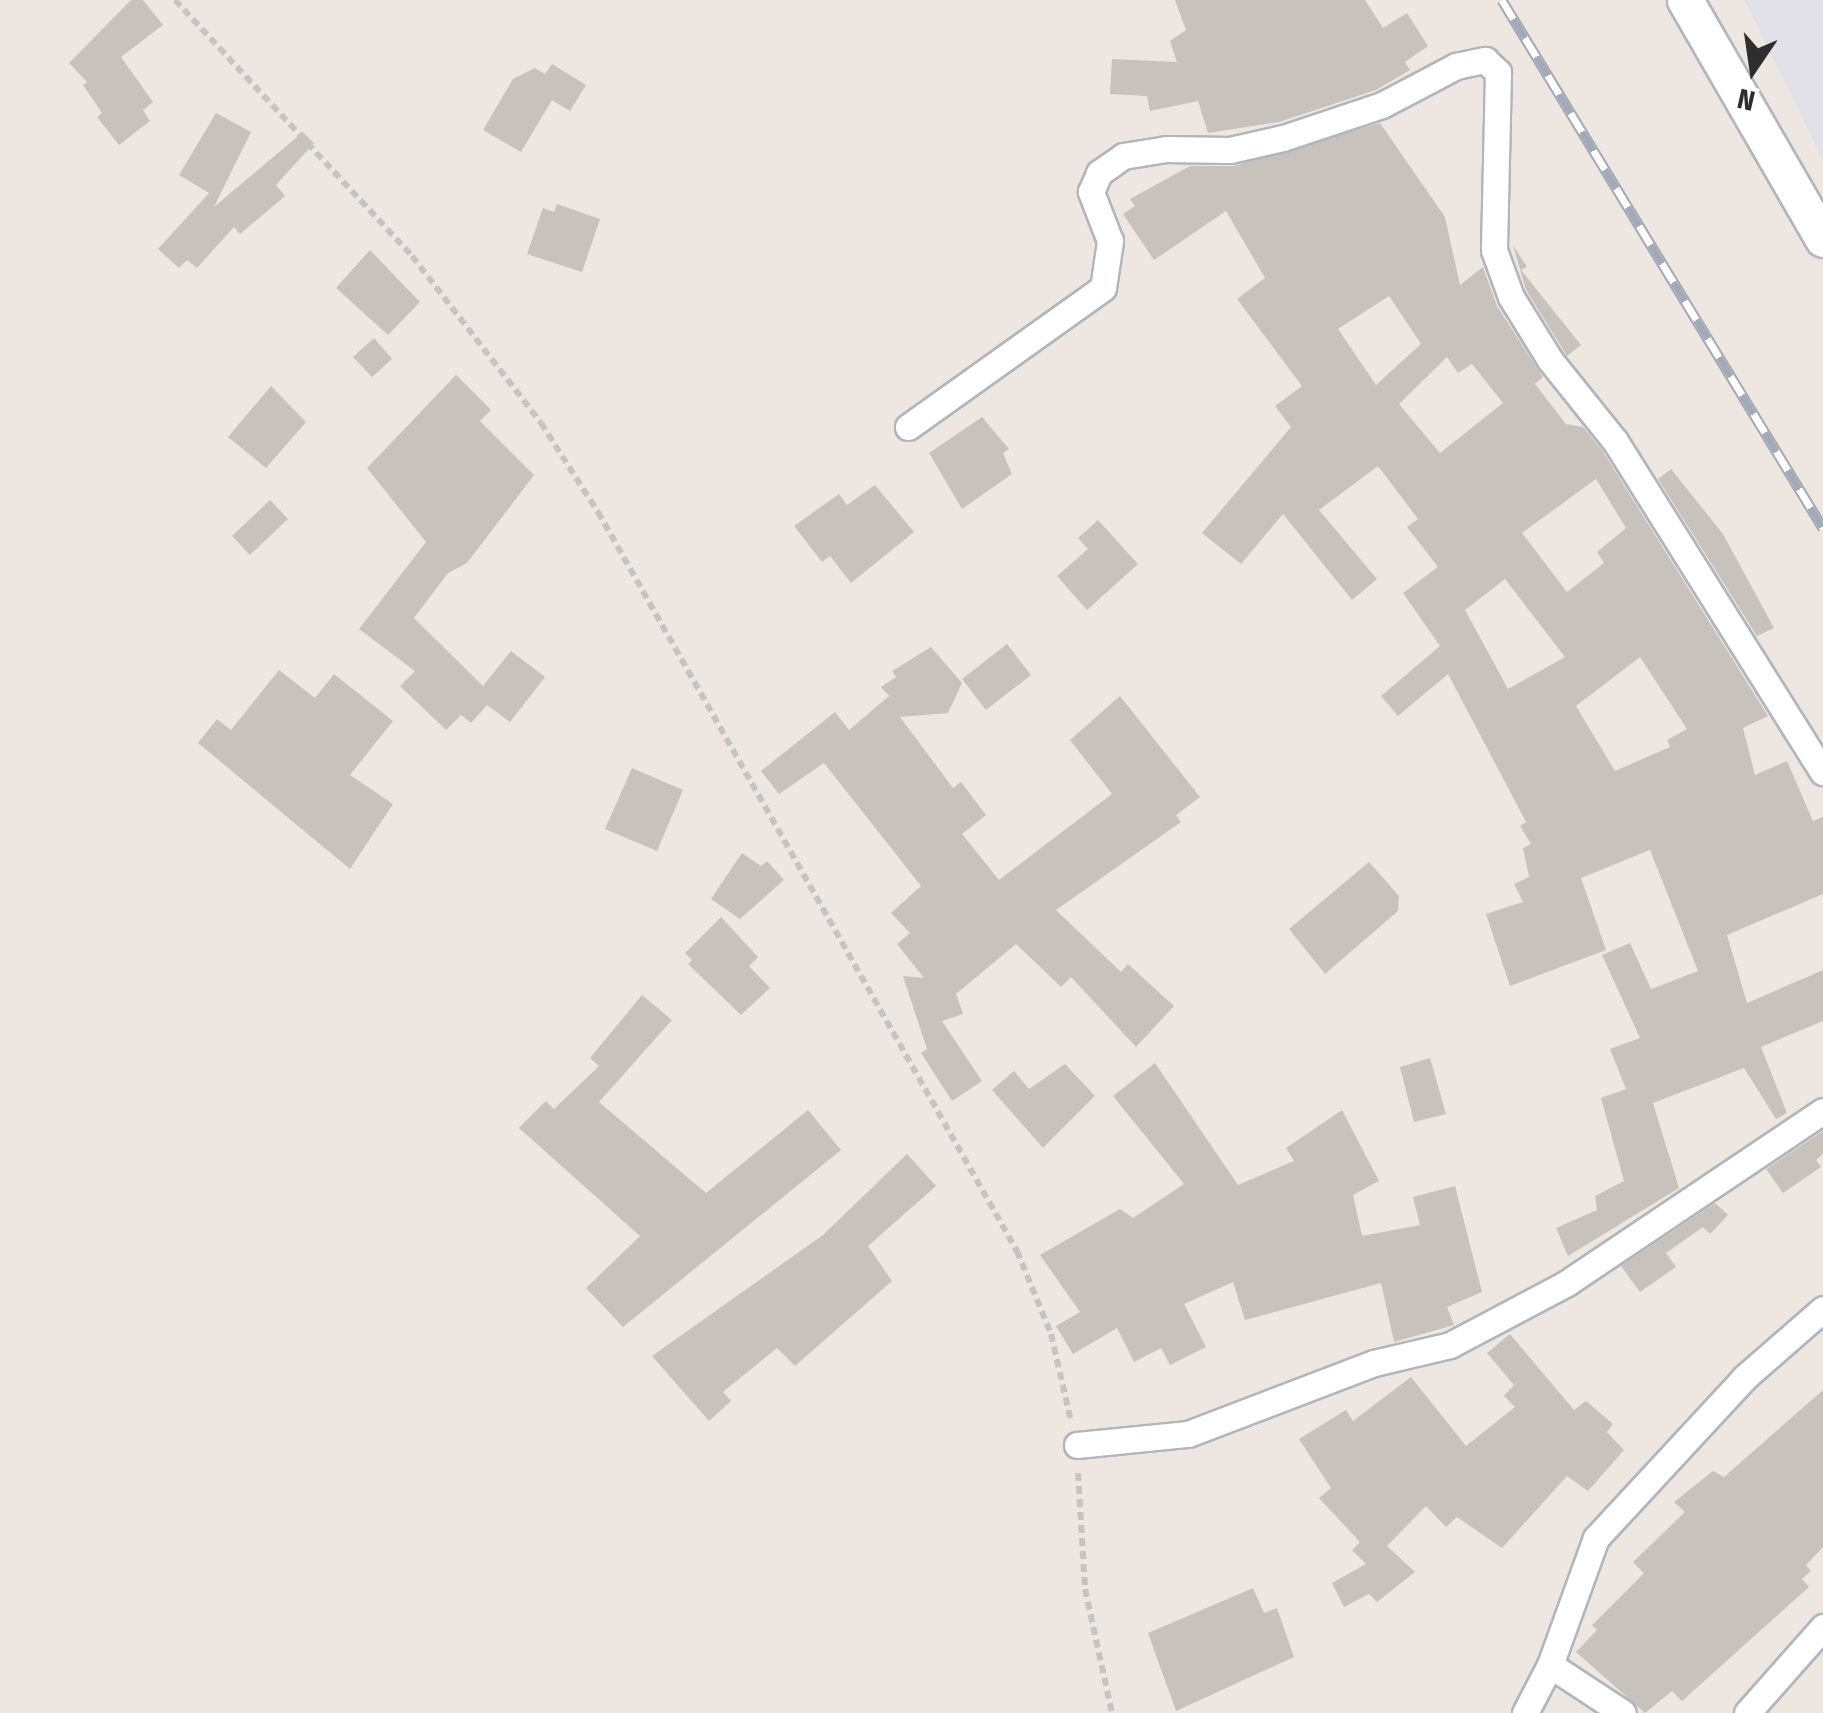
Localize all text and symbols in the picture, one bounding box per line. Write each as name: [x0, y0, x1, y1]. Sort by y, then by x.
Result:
north arrow: [1703, 20, 1803, 120]
text: N: [1734, 82, 1758, 118]

